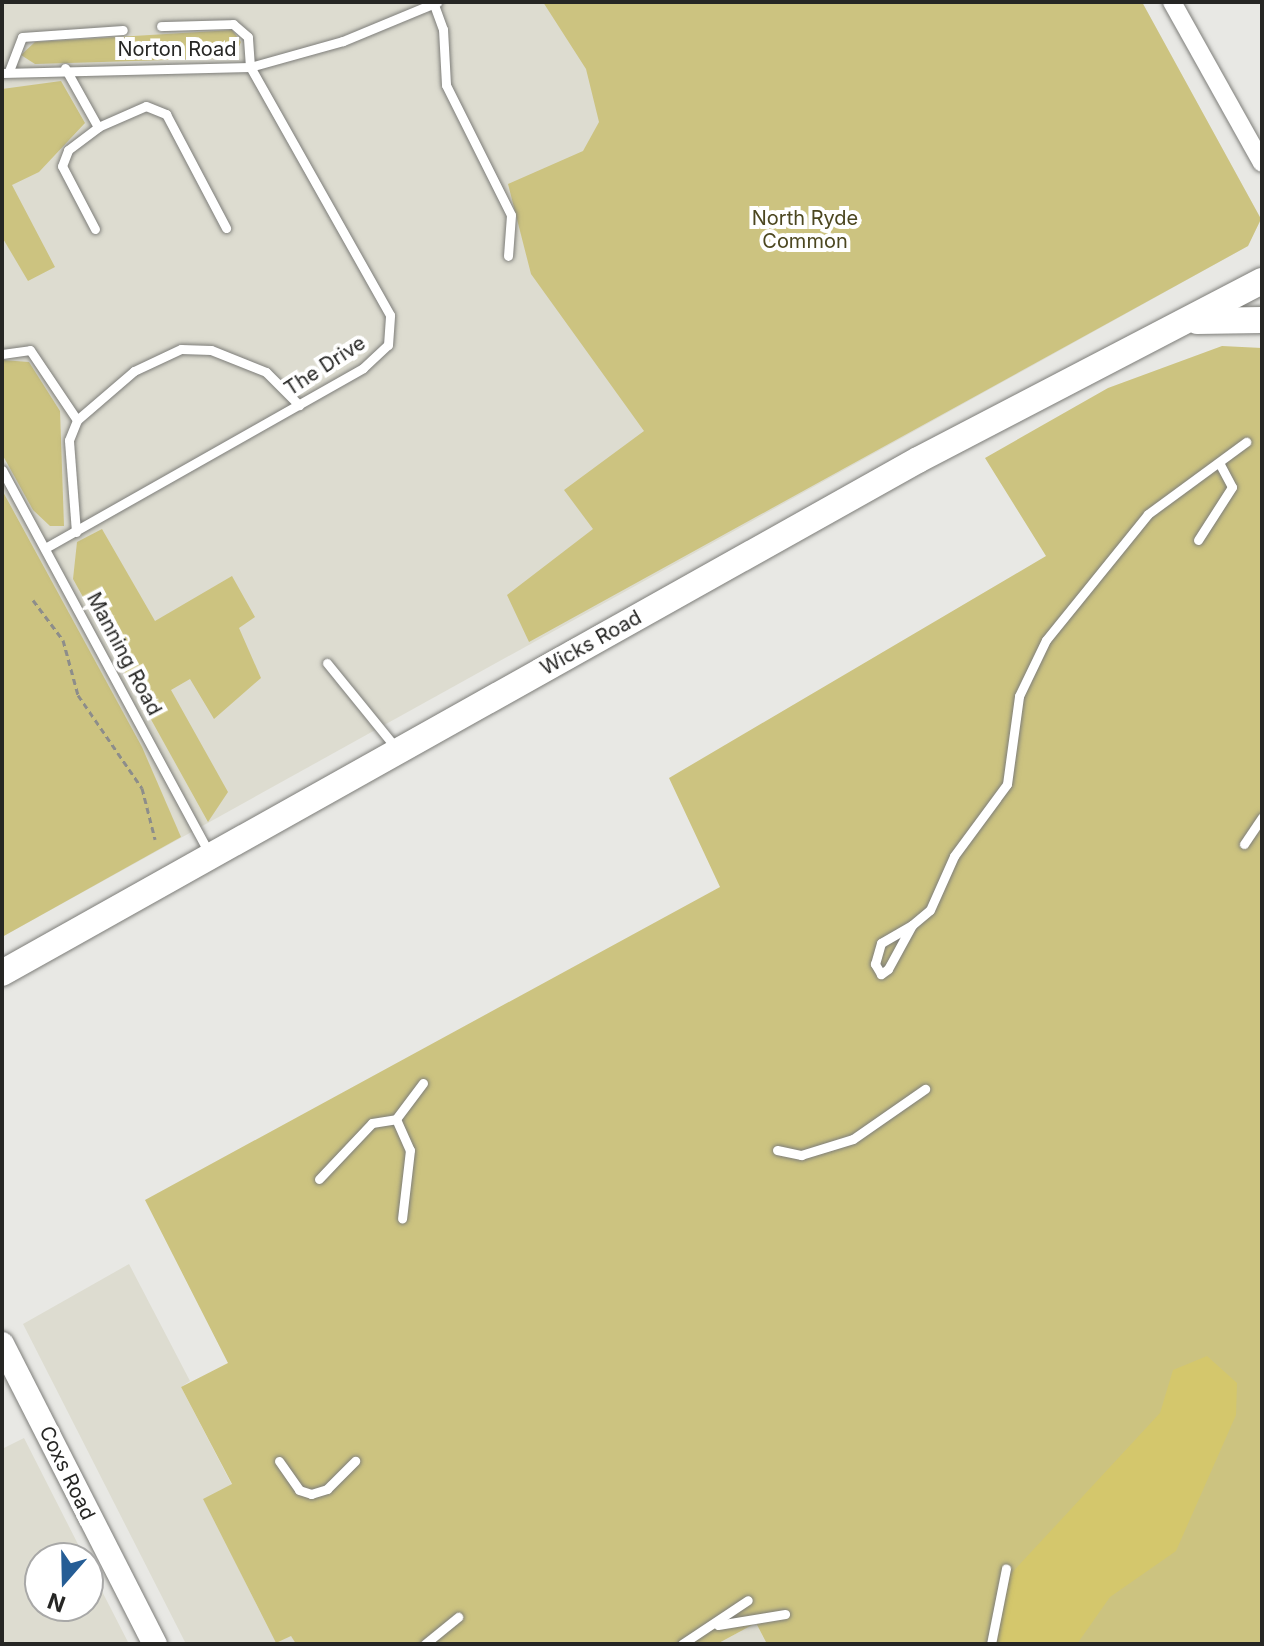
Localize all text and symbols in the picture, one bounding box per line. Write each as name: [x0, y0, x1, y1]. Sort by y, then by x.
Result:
street label: Norton Road: [118, 37, 236, 61]
park label: North Ryde Common: [752, 207, 858, 254]
street label: The Drive: [280, 331, 370, 401]
street label: Manning Road: [82, 588, 166, 720]
street label: Wicks Road: [536, 606, 646, 680]
street label: Coxs Road: [34, 1422, 100, 1524]
north arrow: [24, 1542, 104, 1622]
text: N: [44, 1588, 69, 1618]

